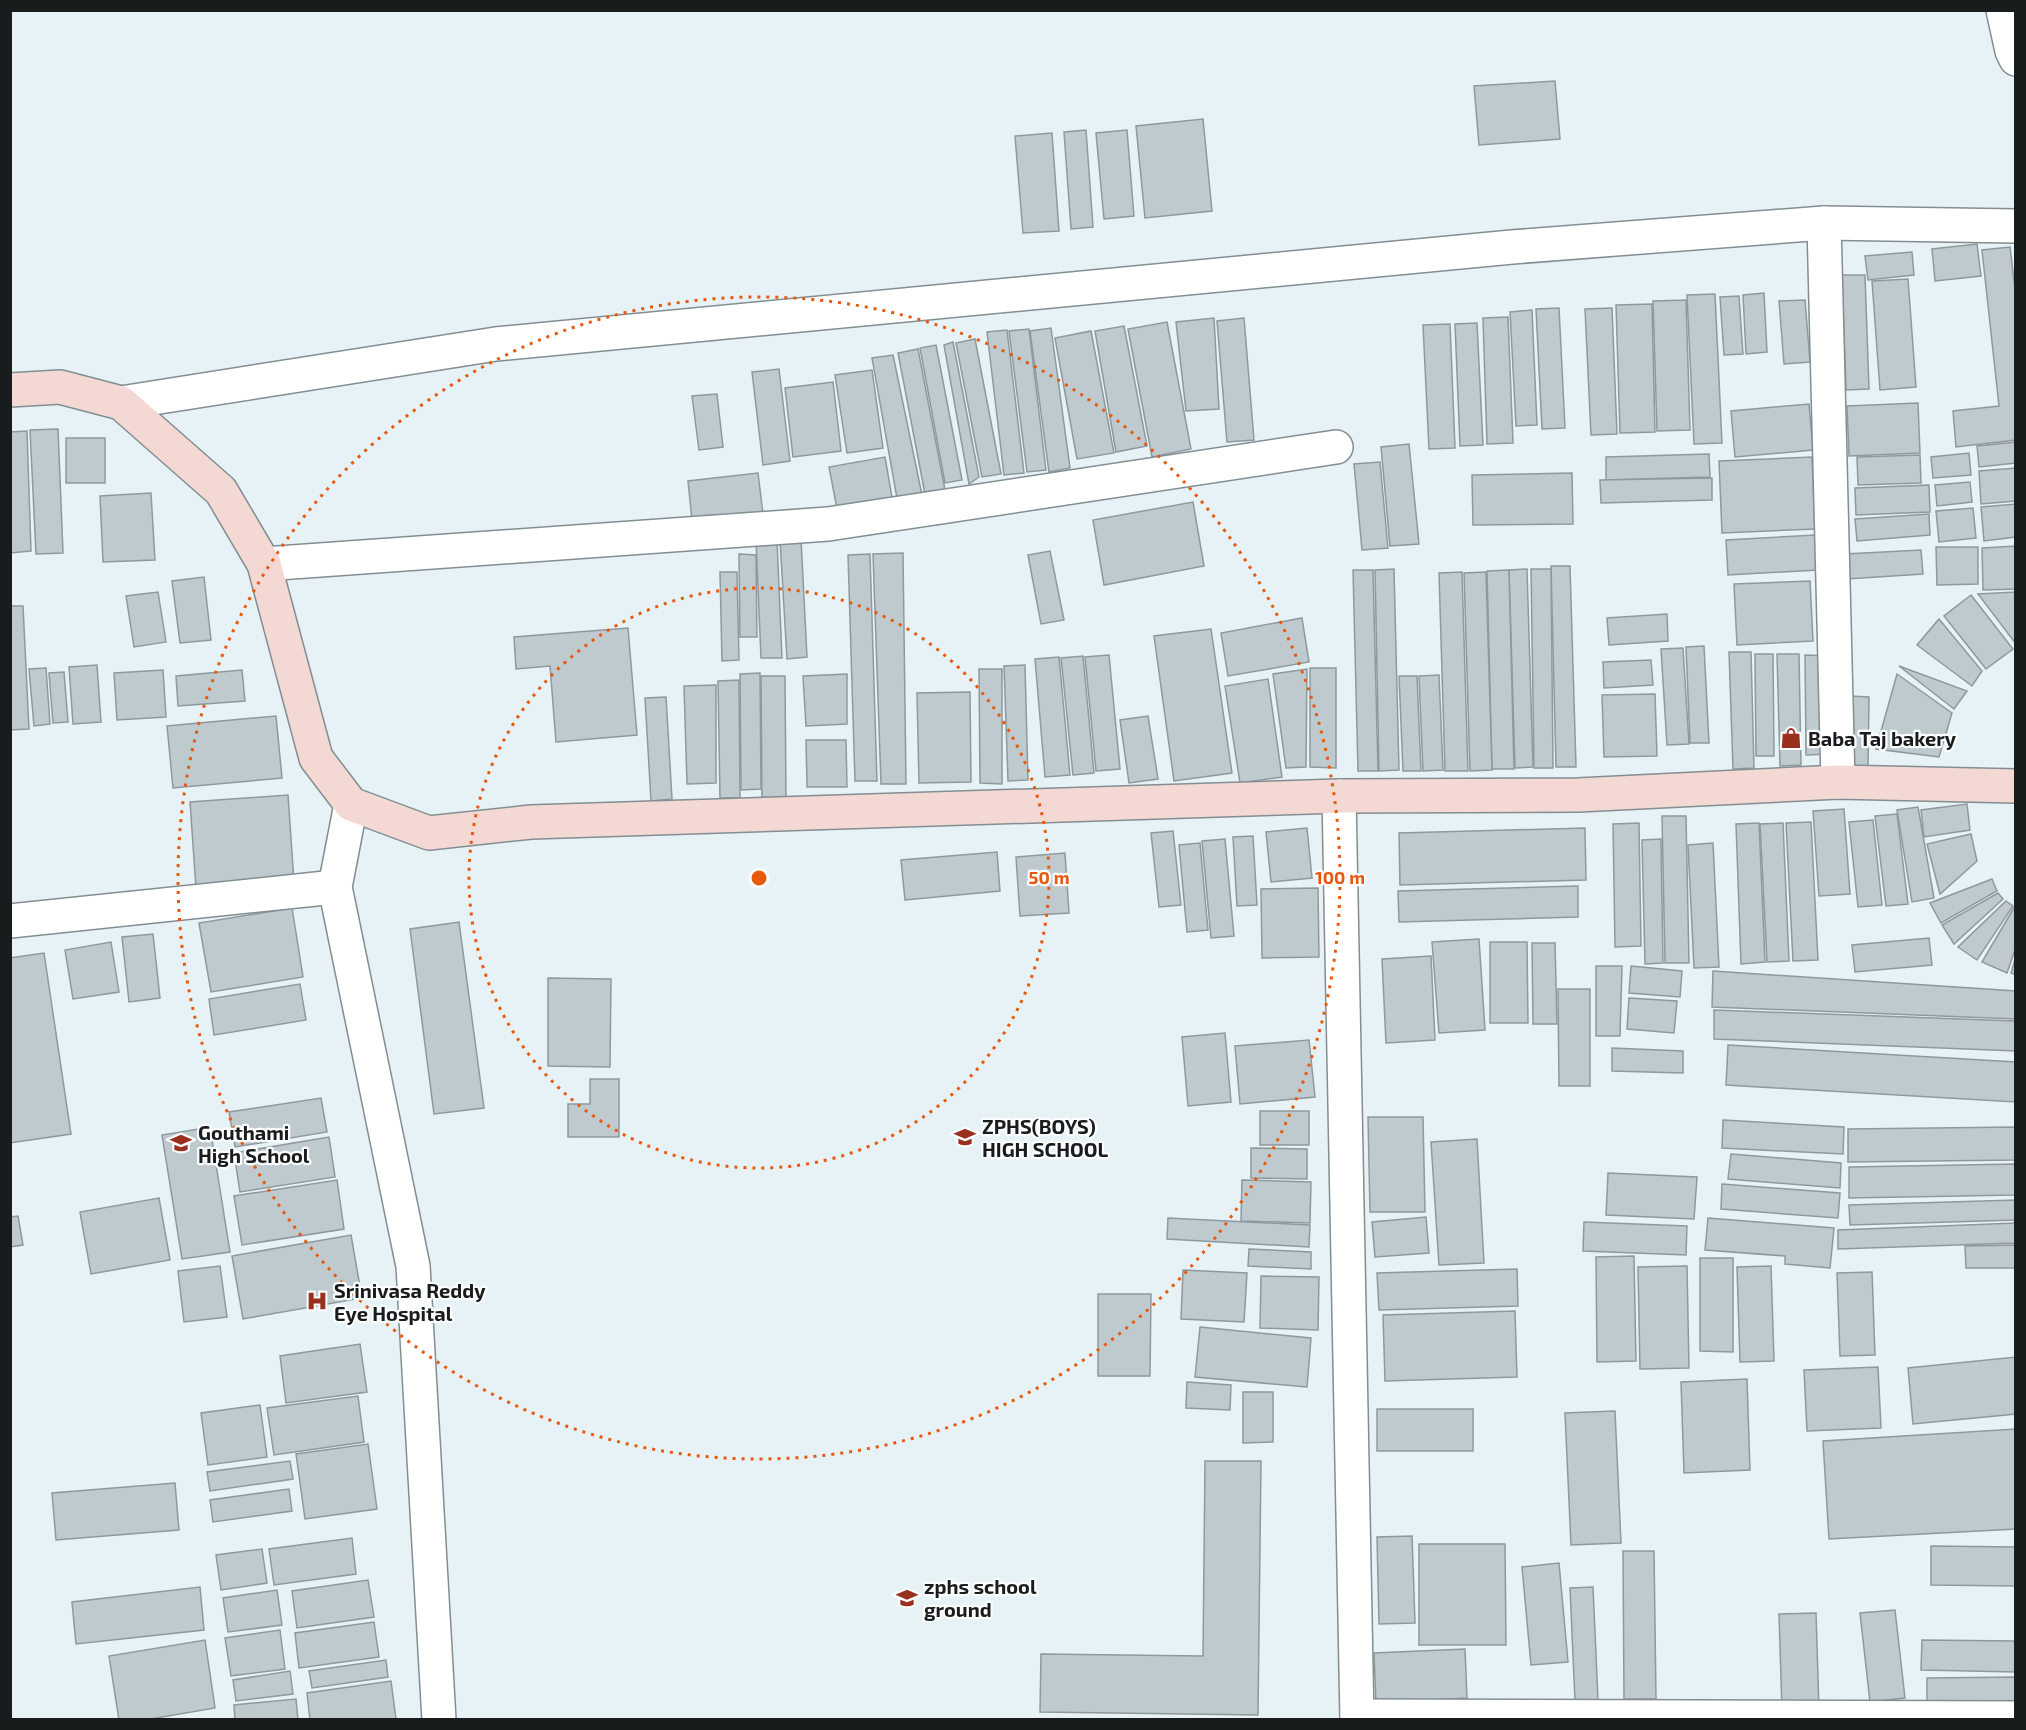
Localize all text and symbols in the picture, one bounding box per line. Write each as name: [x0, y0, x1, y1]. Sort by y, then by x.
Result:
shop icon: Baba Taj bakery: [1779, 726, 1803, 750]
place label: Baba Taj bakery: [1808, 726, 1957, 751]
text: 50 m: [1028, 866, 1070, 888]
text: 100 m: [1315, 866, 1365, 888]
centre of rings: [749, 868, 769, 888]
place label: ZPHS(BOYS) HIGH SCHOOL: [982, 1114, 1109, 1161]
place label: Gouthami High School: [198, 1120, 310, 1167]
school or university icon: ZPHS(BOYS) HIGH SCHOOL: [953, 1125, 977, 1149]
school or university icon: Gouthami High School: [169, 1131, 193, 1155]
place label: Srinivasa Reddy Eye Hospital: [334, 1278, 486, 1326]
hospital icon: Srinivasa Reddy Eye Hospital: [305, 1289, 329, 1313]
place label: zphs school ground: [924, 1574, 1037, 1621]
school or university icon: zphs school ground: [895, 1586, 919, 1610]

